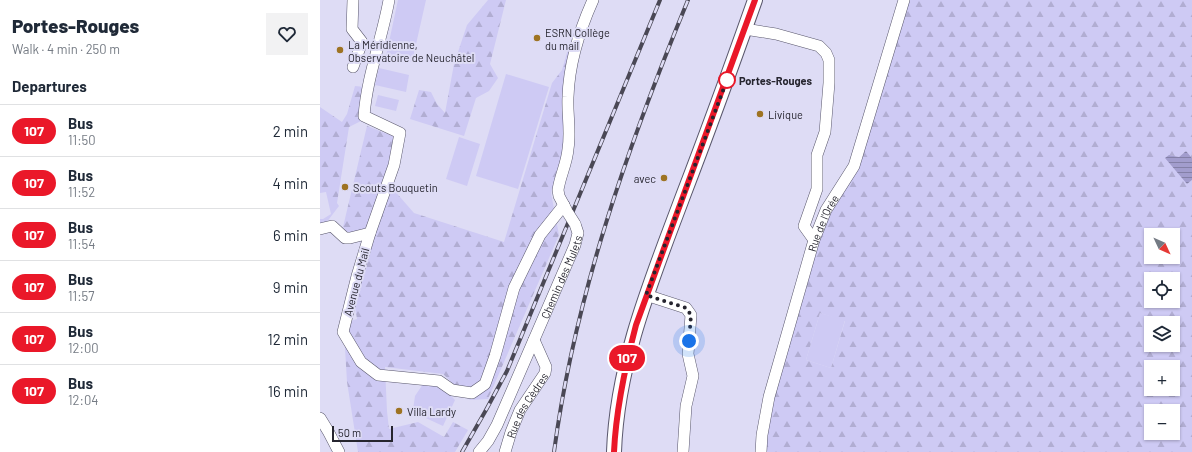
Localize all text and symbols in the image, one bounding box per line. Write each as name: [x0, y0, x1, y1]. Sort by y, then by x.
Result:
button: heart: [266, 13, 308, 55]
text: Portes-Rouges: [12, 14, 139, 37]
place label: ESRN Collège du mail: [545, 26, 610, 52]
marker: ESRN Collège du mail: [532, 33, 542, 43]
place label: La Méridienne, Observatoire de Neuchâtel: [348, 38, 474, 64]
text: Walk · 4 min · 250 m: [12, 41, 120, 57]
marker: La Méridienne, Observatoire de Neuchâtel: [335, 45, 345, 55]
marker: Portes-Rouges: [718, 71, 736, 89]
place label: Portes-Rouges: [739, 74, 813, 87]
text: Departures: [12, 77, 87, 95]
place label: Livique: [768, 108, 803, 121]
marker: Livique: [755, 109, 765, 119]
text: Bus: [68, 114, 93, 132]
text: 107: [24, 122, 44, 139]
text: 2 min: [273, 122, 308, 140]
text: 11:50: [68, 132, 96, 148]
text: Bus: [68, 166, 93, 184]
place label: avec: [634, 172, 656, 185]
marker: avec: [659, 173, 669, 183]
text: 107: [24, 174, 44, 191]
text: 4 min: [272, 174, 308, 192]
place label: Scouts Bouquetin: [353, 181, 438, 194]
marker: Scouts Bouquetin: [340, 182, 350, 192]
text: 11:52: [68, 184, 95, 200]
street label: Rue de l'Orée: [805, 192, 841, 253]
text: Bus: [68, 218, 93, 236]
text: 107: [24, 226, 44, 243]
text: 6 min: [273, 226, 308, 244]
north arrow: [1144, 228, 1180, 264]
map controls: [1144, 228, 1180, 440]
street label: Chemin des Mulets: [537, 234, 584, 320]
text: 11:54: [68, 236, 95, 252]
street label: Avenue du Mail: [341, 246, 371, 318]
text: Bus: [68, 270, 93, 288]
button: locate: [1144, 272, 1180, 308]
text: 107: [24, 278, 44, 295]
text: 9 min: [273, 278, 308, 296]
text: 11:57: [68, 288, 94, 304]
button: layers: [1144, 316, 1180, 352]
text: Bus: [68, 322, 93, 340]
text: 107: [24, 330, 44, 347]
text: 12 min: [267, 330, 308, 348]
your location: [679, 331, 699, 351]
text: 12:00: [68, 340, 99, 356]
line badge: 107: [604, 345, 650, 371]
text: 107: [617, 349, 637, 366]
button: +: [1144, 360, 1180, 396]
street label: Rue des Cèdres: [503, 370, 550, 439]
text: Bus: [68, 374, 93, 392]
text: 107: [24, 382, 44, 399]
text: 16 min: [268, 382, 308, 400]
text: 12:04: [68, 392, 98, 408]
button: −: [1144, 404, 1180, 440]
place label: Villa Lardy: [407, 405, 456, 418]
marker: Villa Lardy: [394, 406, 404, 416]
scale bar: [332, 424, 393, 443]
text: 50 m: [338, 426, 361, 439]

